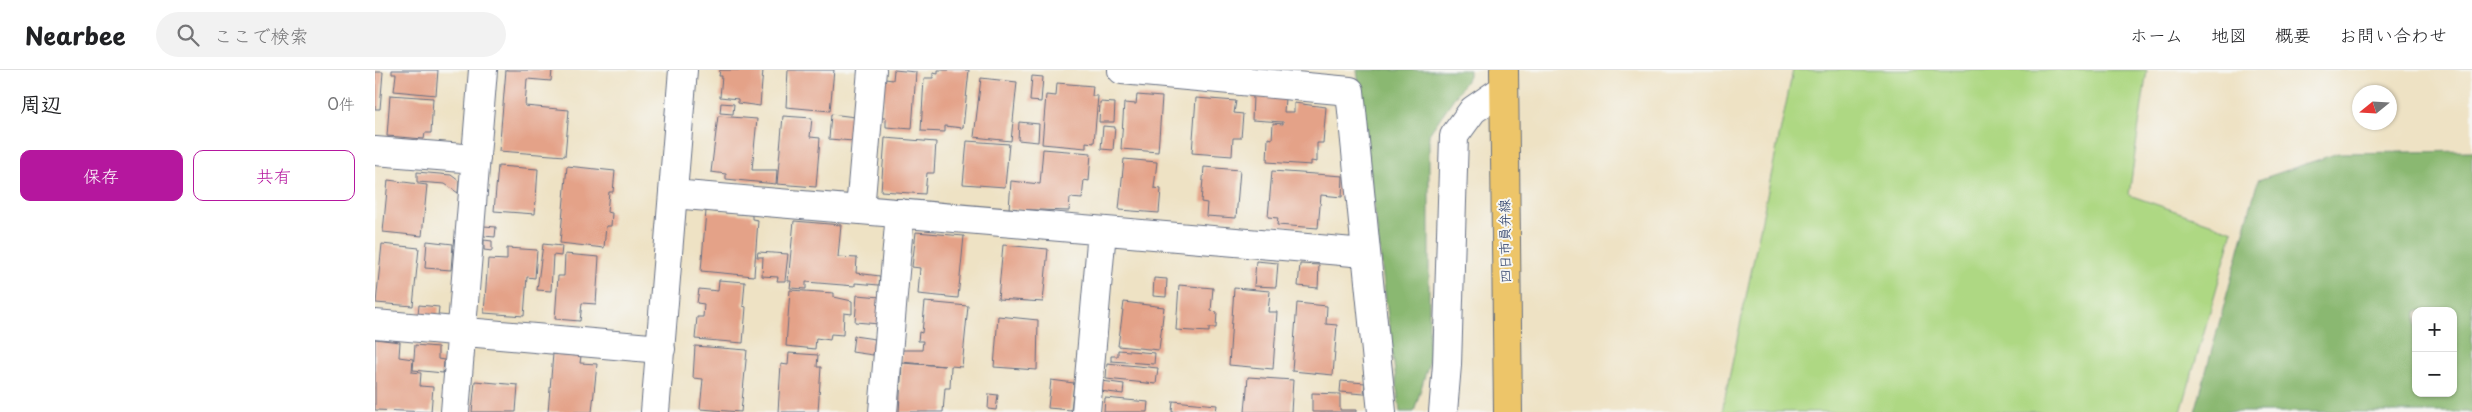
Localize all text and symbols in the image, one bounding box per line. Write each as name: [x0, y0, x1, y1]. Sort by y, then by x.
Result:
search box: [156, 12, 506, 57]
text: Nearbee: [25, 17, 126, 53]
icon: search: [174, 21, 202, 49]
text: ここで検索: [214, 21, 309, 49]
text: ホーム: [2130, 21, 2183, 48]
text: 地図: [2211, 21, 2247, 48]
text: 概要: [2275, 21, 2311, 48]
text: お問い合わせ: [2339, 21, 2447, 48]
north arrow: [2352, 85, 2397, 130]
text: 周辺: [20, 87, 62, 119]
text: 0件: [327, 91, 355, 115]
button: 保存: [20, 150, 183, 201]
button: 共有: [193, 150, 355, 201]
street label: 四日市員弁線: [1493, 199, 1516, 283]
map controls: [2412, 307, 2457, 397]
button: +: [2412, 307, 2457, 352]
button: −: [2412, 352, 2457, 397]

